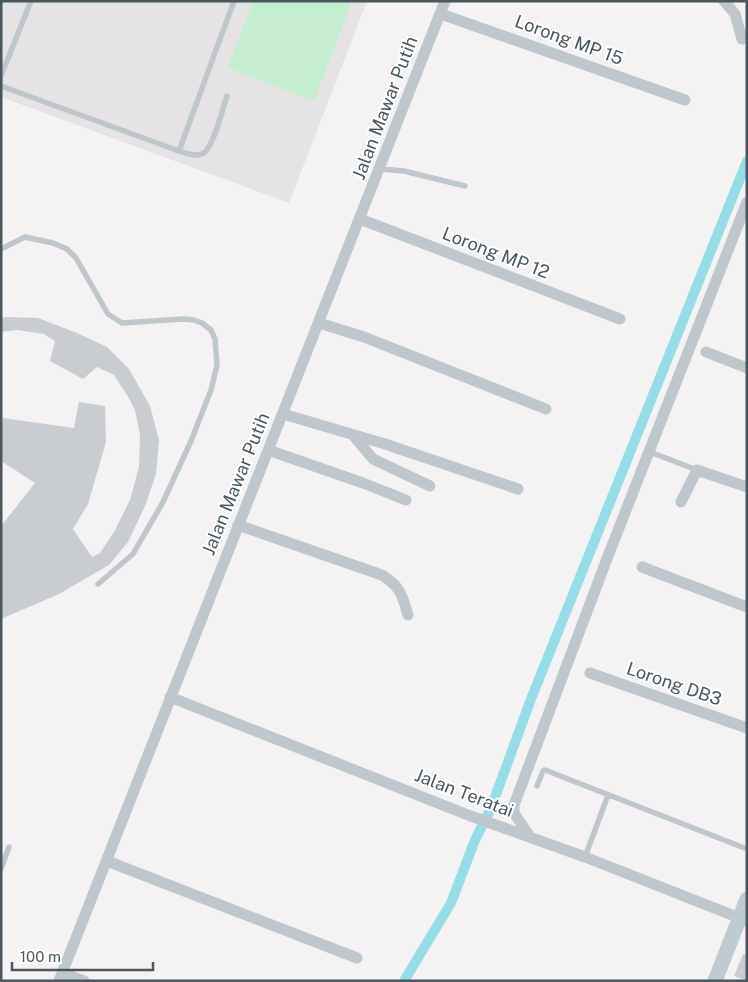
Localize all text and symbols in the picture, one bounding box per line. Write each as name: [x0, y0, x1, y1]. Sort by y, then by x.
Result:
street label: Lorong MP 15: [512, 10, 626, 69]
street label: Jalan Mawar Putih: [348, 33, 421, 182]
street label: Lorong MP 12: [440, 222, 553, 283]
street label: Jalan Mawar Putih: [197, 410, 274, 558]
street label: Lorong DB3: [624, 657, 724, 710]
street label: Jalan Teratai: [412, 764, 517, 821]
scale bar: [12, 940, 154, 972]
text: 100 m: [20, 948, 61, 965]

